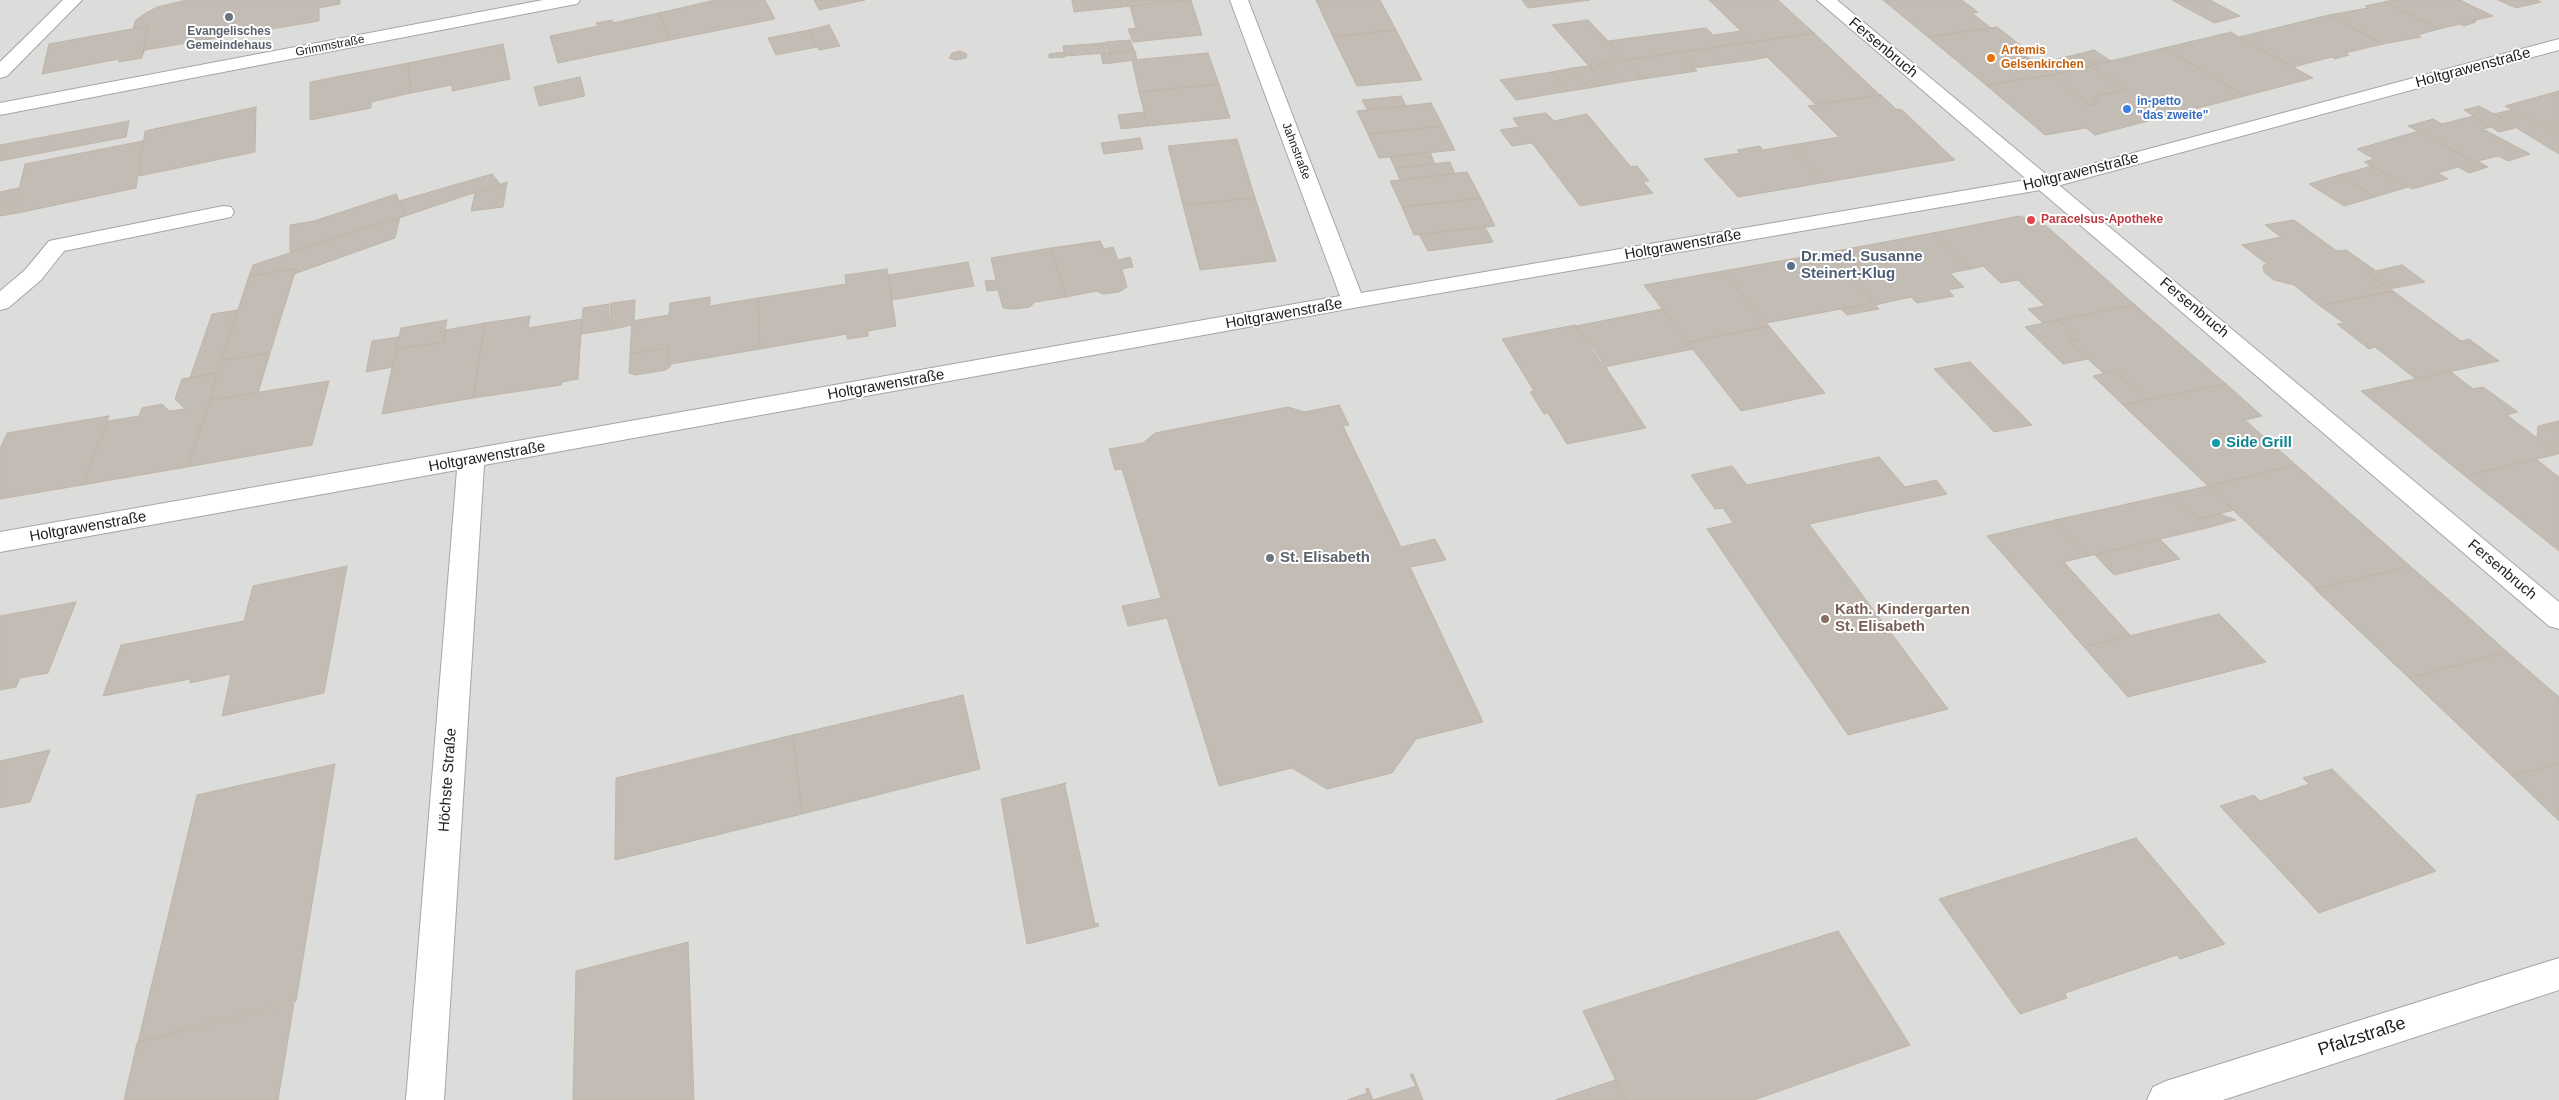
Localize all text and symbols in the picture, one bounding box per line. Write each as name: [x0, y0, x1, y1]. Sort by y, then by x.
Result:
marker: Evangelisches Gemeindehaus: [223, 11, 235, 23]
street label: Fersenbruch: [1845, 14, 1921, 82]
place label: Evangelisches Gemeindehaus: [186, 25, 272, 53]
street label: Grimmstraße: [294, 32, 366, 60]
place label: Artemis Gelsenkirchen: [2001, 44, 2084, 72]
street label: Holtgrawenstraße: [2413, 44, 2533, 92]
marker: Artemis Gelsenkirchen: [1985, 52, 1997, 64]
place label: in-petto "das zweite": [2137, 95, 2208, 123]
marker: in-petto "das zweite": [2121, 103, 2133, 115]
street label: Jahnstraße: [1279, 120, 1313, 182]
street label: Holtgrawenstraße: [2021, 149, 2141, 195]
place label: Paracelsus-Apotheke: [2041, 213, 2163, 227]
marker: Paracelsus-Apotheke: [2025, 214, 2037, 226]
street label: Holtgrawenstraße: [1623, 226, 1743, 264]
place label: Dr.med. Susanne Steinert-Klug: [1801, 248, 1923, 283]
marker: Dr.med. Susanne Steinert-Klug: [1785, 260, 1797, 272]
street label: Fersenbruch: [2156, 274, 2232, 342]
street label: Holtgrawenstraße: [1224, 295, 1344, 333]
street label: Holtgrawenstraße: [826, 366, 946, 404]
place label: Side Grill: [2226, 434, 2292, 452]
marker: Side Grill: [2210, 437, 2222, 449]
street label: Holtgrawenstraße: [427, 438, 547, 476]
street label: Holtgrawenstraße: [28, 508, 148, 546]
street label: Fersenbruch: [2464, 536, 2540, 604]
place label: St. Elisabeth: [1280, 549, 1370, 567]
marker: St. Elisabeth: [1264, 552, 1276, 564]
place label: Kath. Kindergarten St. Elisabeth: [1835, 601, 1970, 636]
marker: Kath. Kindergarten St. Elisabeth: [1819, 613, 1831, 625]
street label: Höchste Straße: [435, 727, 461, 833]
street label: Pfalzstraße: [2315, 1013, 2409, 1061]

